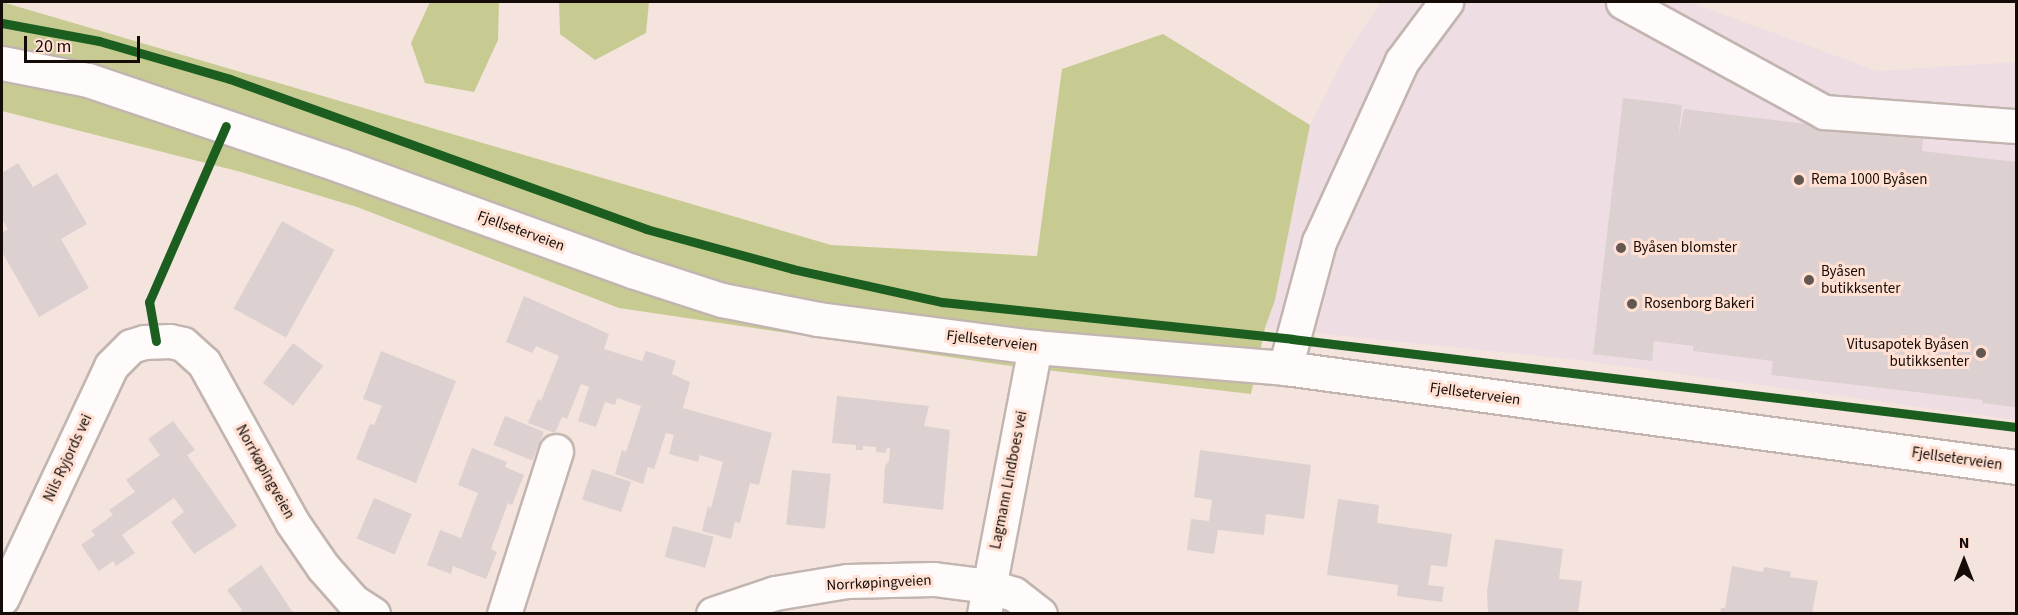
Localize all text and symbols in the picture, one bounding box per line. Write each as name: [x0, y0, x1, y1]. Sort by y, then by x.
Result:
scale bar: [27, 24, 142, 62]
text: 20 m: [35, 34, 71, 59]
place label: Rema 1000 Byåsen: [1811, 171, 1927, 189]
marker: Rema 1000 Byåsen: [1792, 173, 1806, 187]
street label: Fjellseterveien: [475, 207, 567, 255]
place label: Byåsen blomster: [1633, 239, 1737, 257]
marker: Byåsen blomster: [1614, 241, 1628, 255]
place label: Byåsen butikksenter: [1821, 262, 1901, 297]
marker: Byåsen butikksenter: [1802, 273, 1816, 287]
place label: Rosenborg Bakeri: [1644, 295, 1754, 313]
marker: Rosenborg Bakeri: [1625, 297, 1639, 311]
street label: Fjellseterveien: [946, 326, 1038, 356]
place label: Vitusapotek Byåsen butikksenter: [1847, 335, 1969, 370]
marker: Vitusapotek Byåsen butikksenter: [1974, 346, 1988, 360]
street label: Fjellseterveien: [1428, 379, 1522, 409]
street label: Lagmann Lindboes vei: [987, 409, 1031, 551]
street label: Nils Ryjords vei: [40, 411, 96, 505]
street label: Norrkøpingveien: [232, 422, 298, 522]
street label: Fjellseterveien: [1910, 444, 2004, 474]
north arrow: [1934, 531, 1994, 591]
text: N: [1959, 532, 1969, 554]
street label: Norrkøpingveien: [826, 571, 932, 595]

